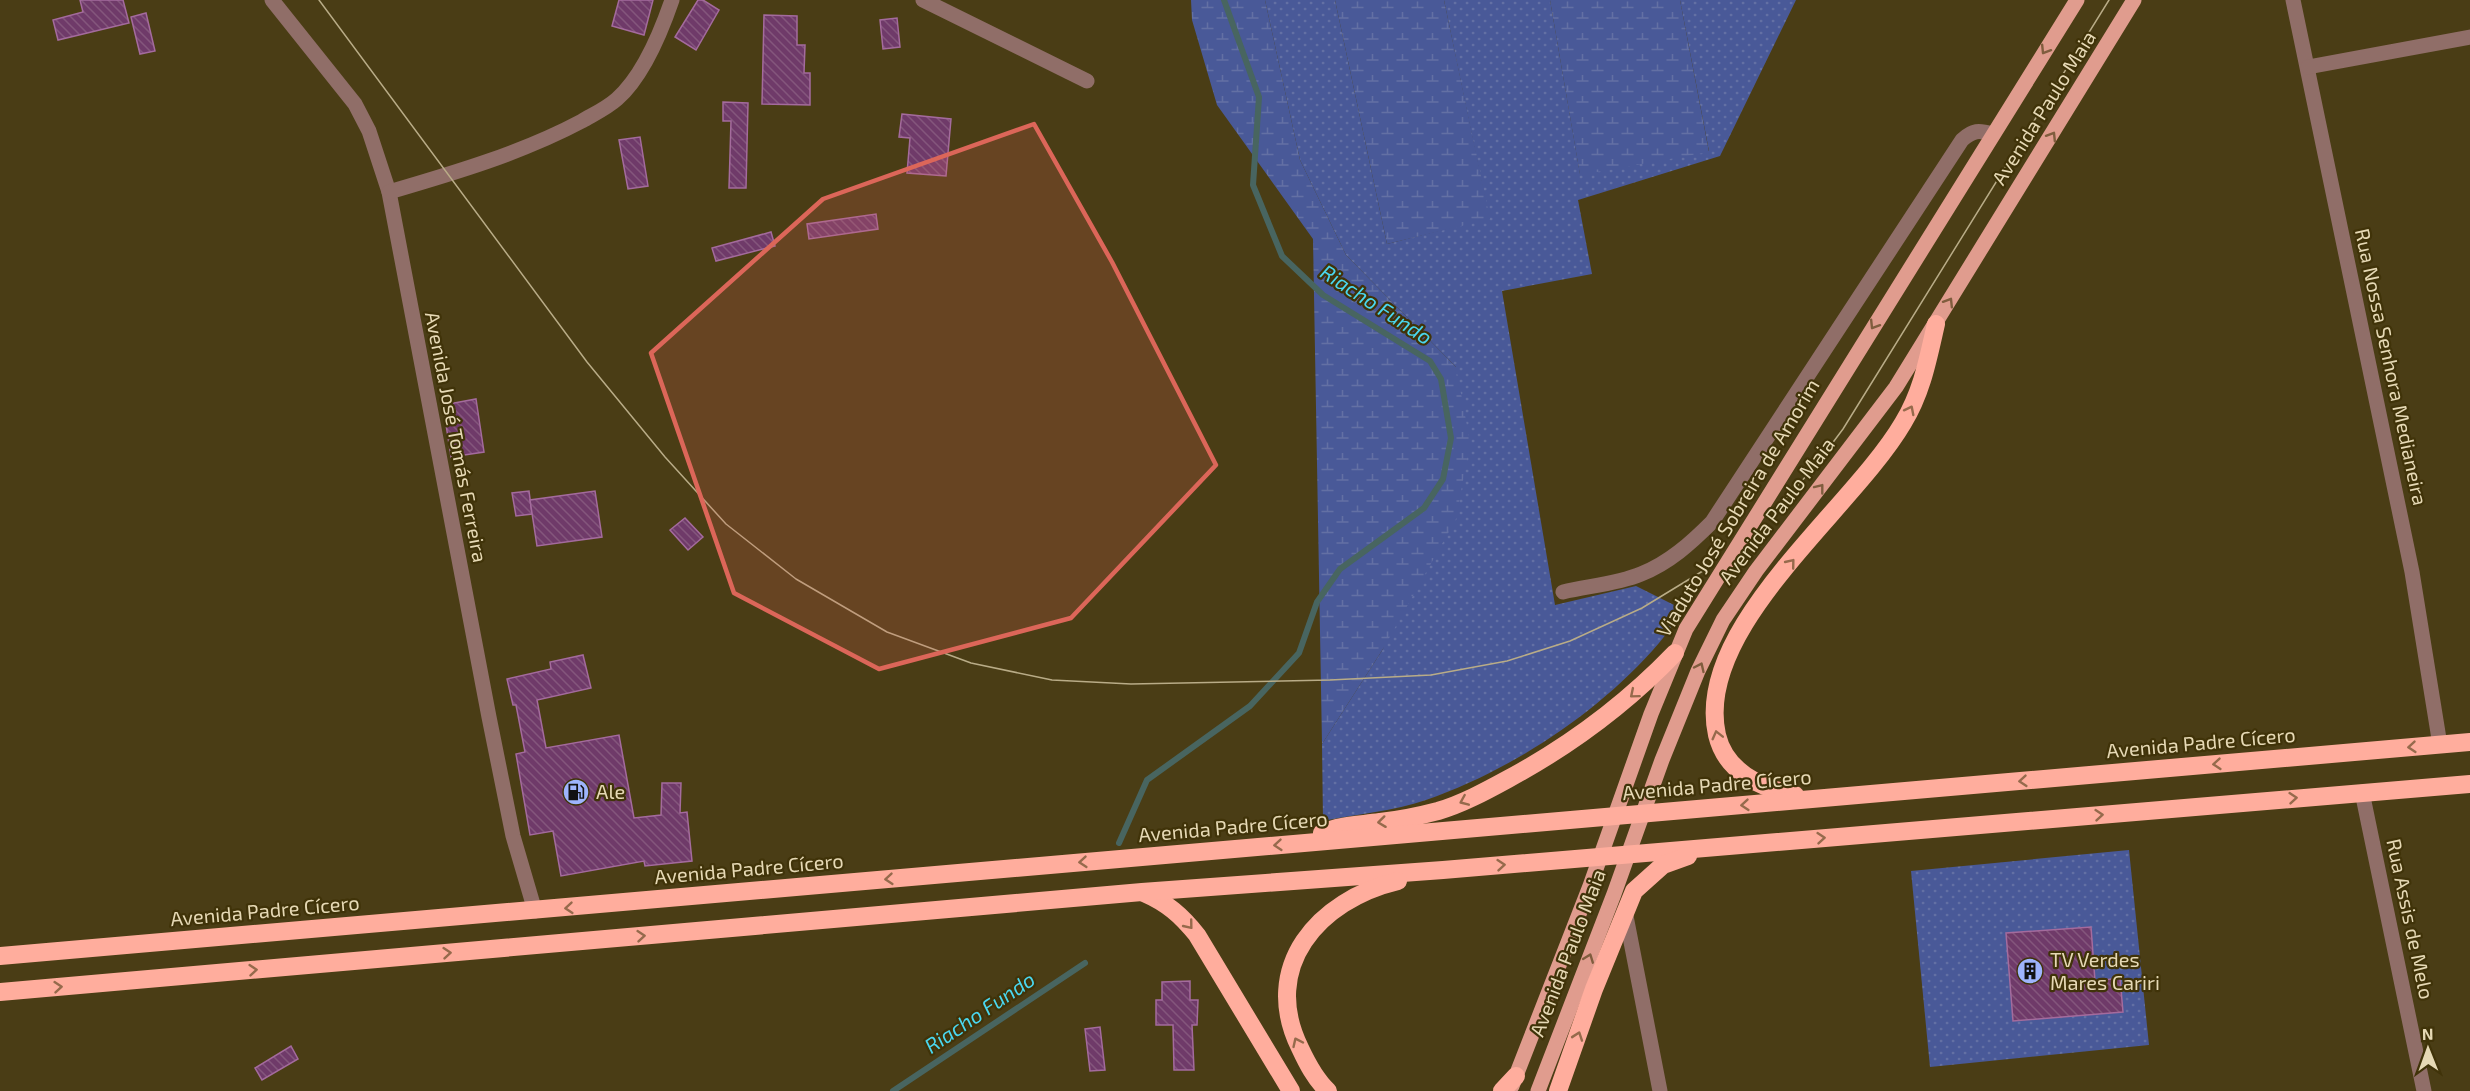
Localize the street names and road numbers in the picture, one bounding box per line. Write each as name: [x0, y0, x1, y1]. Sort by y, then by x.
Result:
street label: Avenida Paulo Maia: [1986, 26, 2100, 189]
street label: Rua Nossa Senhora Medianeira: [2351, 226, 2433, 507]
street label: Avenida José Tomás Ferreira: [421, 309, 493, 564]
street label: Viaduto José Sobreira de Amorim: [1651, 374, 1824, 641]
street label: Avenida Paulo Maia: [1713, 432, 1839, 588]
street label: Avenida Padre Cícero: [2105, 722, 2296, 762]
street label: Avenida Padre Cícero: [1621, 764, 1812, 804]
street label: Avenida Padre Cícero: [1137, 806, 1328, 846]
street label: Rua Assis de Melo: [2382, 836, 2440, 1001]
street label: Avenida Padre Cícero: [653, 848, 844, 888]
street label: Avenida Paulo Maia: [1524, 866, 1610, 1040]
street label: Avenida Padre Cícero: [169, 890, 360, 930]

